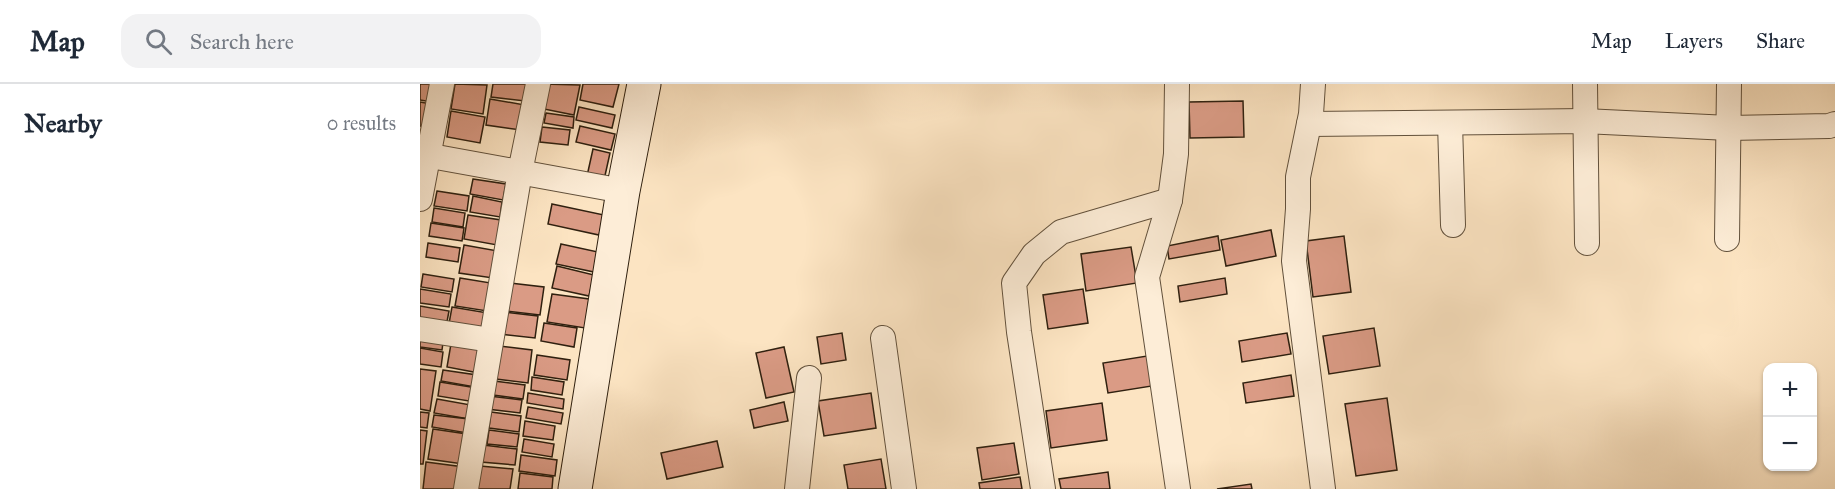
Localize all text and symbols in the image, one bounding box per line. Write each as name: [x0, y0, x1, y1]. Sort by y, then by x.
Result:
search box: [121, 14, 541, 68]
text: Map: [30, 24, 85, 59]
icon: search: [142, 25, 175, 58]
text: Search here: [190, 28, 294, 55]
text: Map: [1591, 28, 1632, 54]
text: Layers: [1665, 28, 1723, 54]
text: Share: [1756, 28, 1805, 54]
text: Nearby: [24, 107, 102, 139]
text: 0 results: [327, 111, 396, 135]
map controls: [1763, 363, 1817, 471]
button: +: [1763, 363, 1817, 417]
button: −: [1763, 417, 1817, 471]

